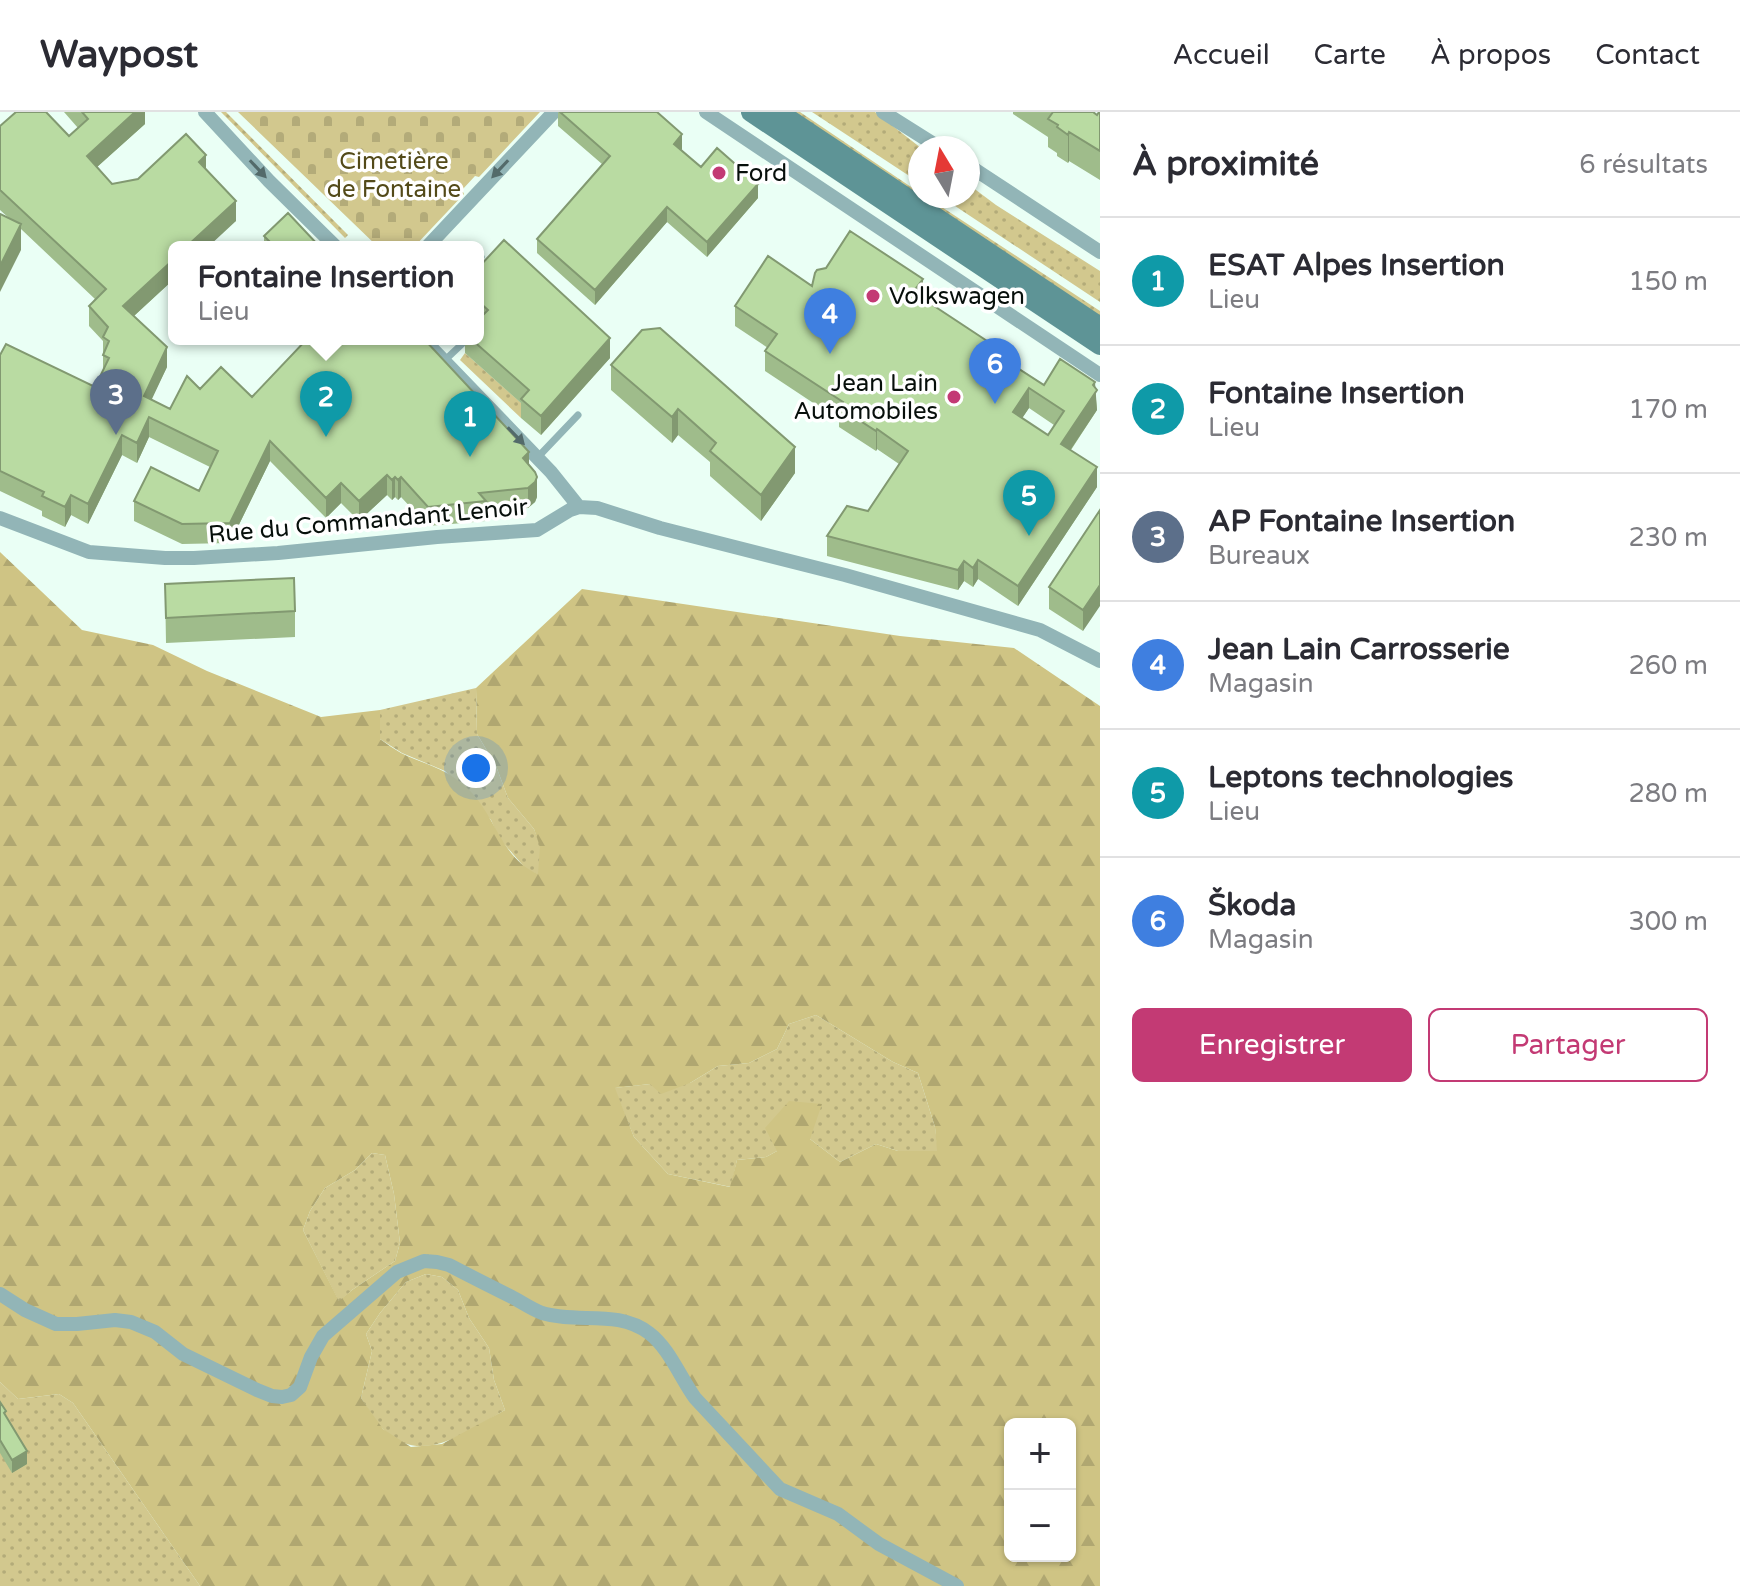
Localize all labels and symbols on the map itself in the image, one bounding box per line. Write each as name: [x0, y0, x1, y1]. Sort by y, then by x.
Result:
north arrow: [908, 136, 980, 208]
park label: Cimetière de Fontaine: [327, 147, 461, 204]
one-way arrow: [492, 159, 510, 178]
place label: Ford: [735, 159, 787, 188]
one-way arrow: [249, 160, 267, 179]
marker: Ford: [710, 164, 728, 182]
place label: Volkswagen: [889, 282, 1025, 311]
marker: Volkswagen: [864, 287, 882, 305]
pin: 4: [804, 288, 856, 354]
pin: 6: [969, 338, 1021, 404]
pin: 3: [90, 369, 142, 435]
place label: Jean Lain Automobiles: [793, 369, 938, 426]
pin: 2: [300, 371, 352, 437]
marker: Jean Lain Automobiles: [945, 388, 963, 406]
pin: 1: [444, 391, 496, 457]
one-way arrow: [506, 426, 525, 445]
pin: 5: [1003, 470, 1055, 536]
street label: Rue du Commandant Lenoir: [207, 493, 530, 549]
your location: [456, 748, 496, 788]

